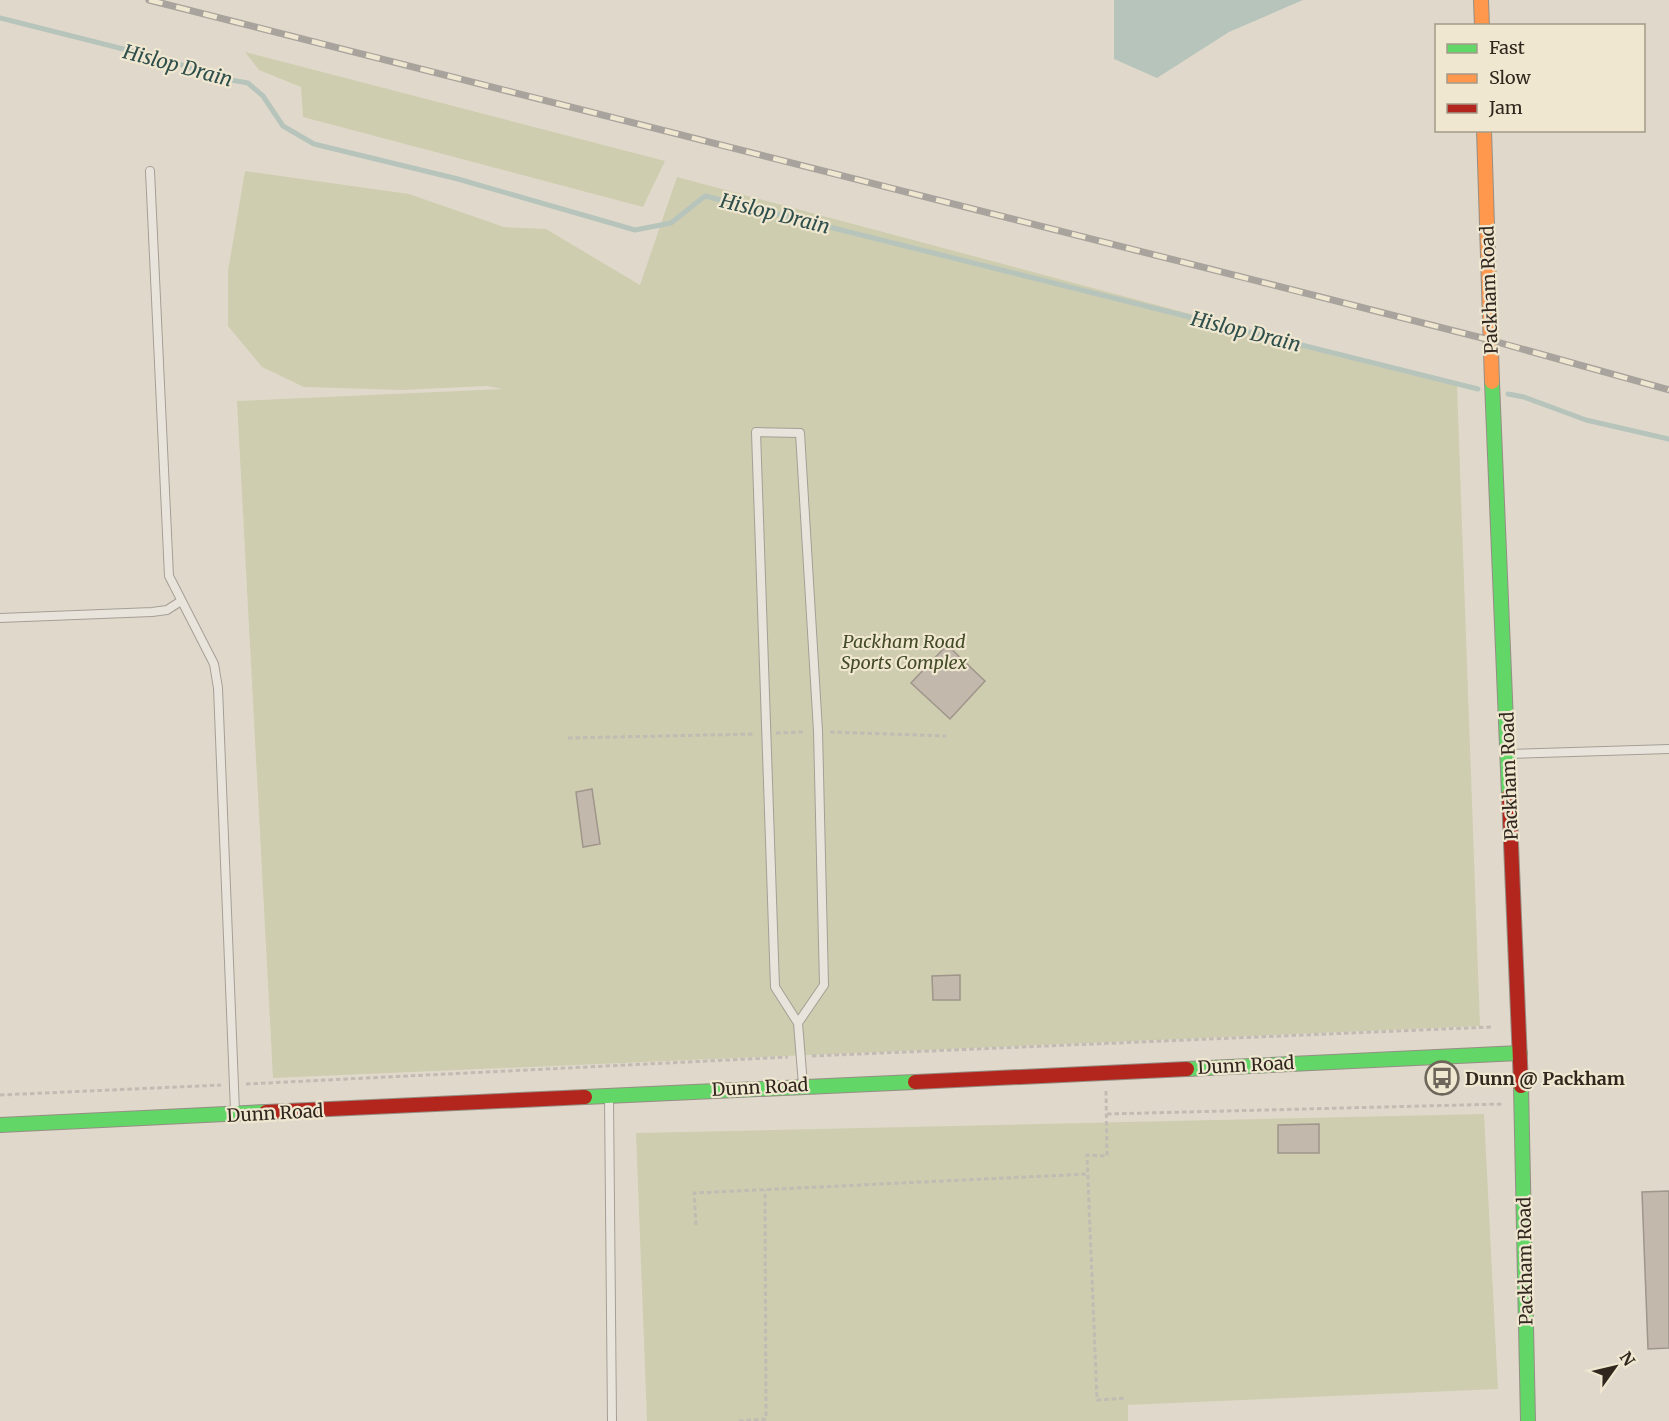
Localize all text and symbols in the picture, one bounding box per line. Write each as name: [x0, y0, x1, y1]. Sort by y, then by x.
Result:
legend: [1435, 24, 1645, 132]
text: Fast: [1489, 36, 1525, 59]
water label: Hislop Drain: [120, 38, 235, 92]
text: Slow: [1489, 66, 1532, 89]
text: Jam: [1488, 96, 1523, 119]
water label: Hislop Drain: [717, 187, 832, 239]
street label: Packham Road: [1475, 225, 1503, 355]
water label: Hislop Drain: [1188, 305, 1303, 357]
park label: Packham Road Sports Complex: [841, 630, 968, 674]
street label: Packham Road: [1495, 711, 1523, 841]
street label: Dunn Road: [1197, 1051, 1295, 1079]
bus stop icon: Dunn @ Packham: [1424, 1060, 1460, 1096]
place label: Dunn @ Packham: [1465, 1067, 1625, 1090]
street label: Dunn Road: [711, 1073, 809, 1101]
street label: Dunn Road: [226, 1099, 324, 1127]
street label: Packham Road: [1512, 1196, 1538, 1325]
north arrow: [1585, 1337, 1645, 1397]
text: N: [1616, 1348, 1639, 1370]

